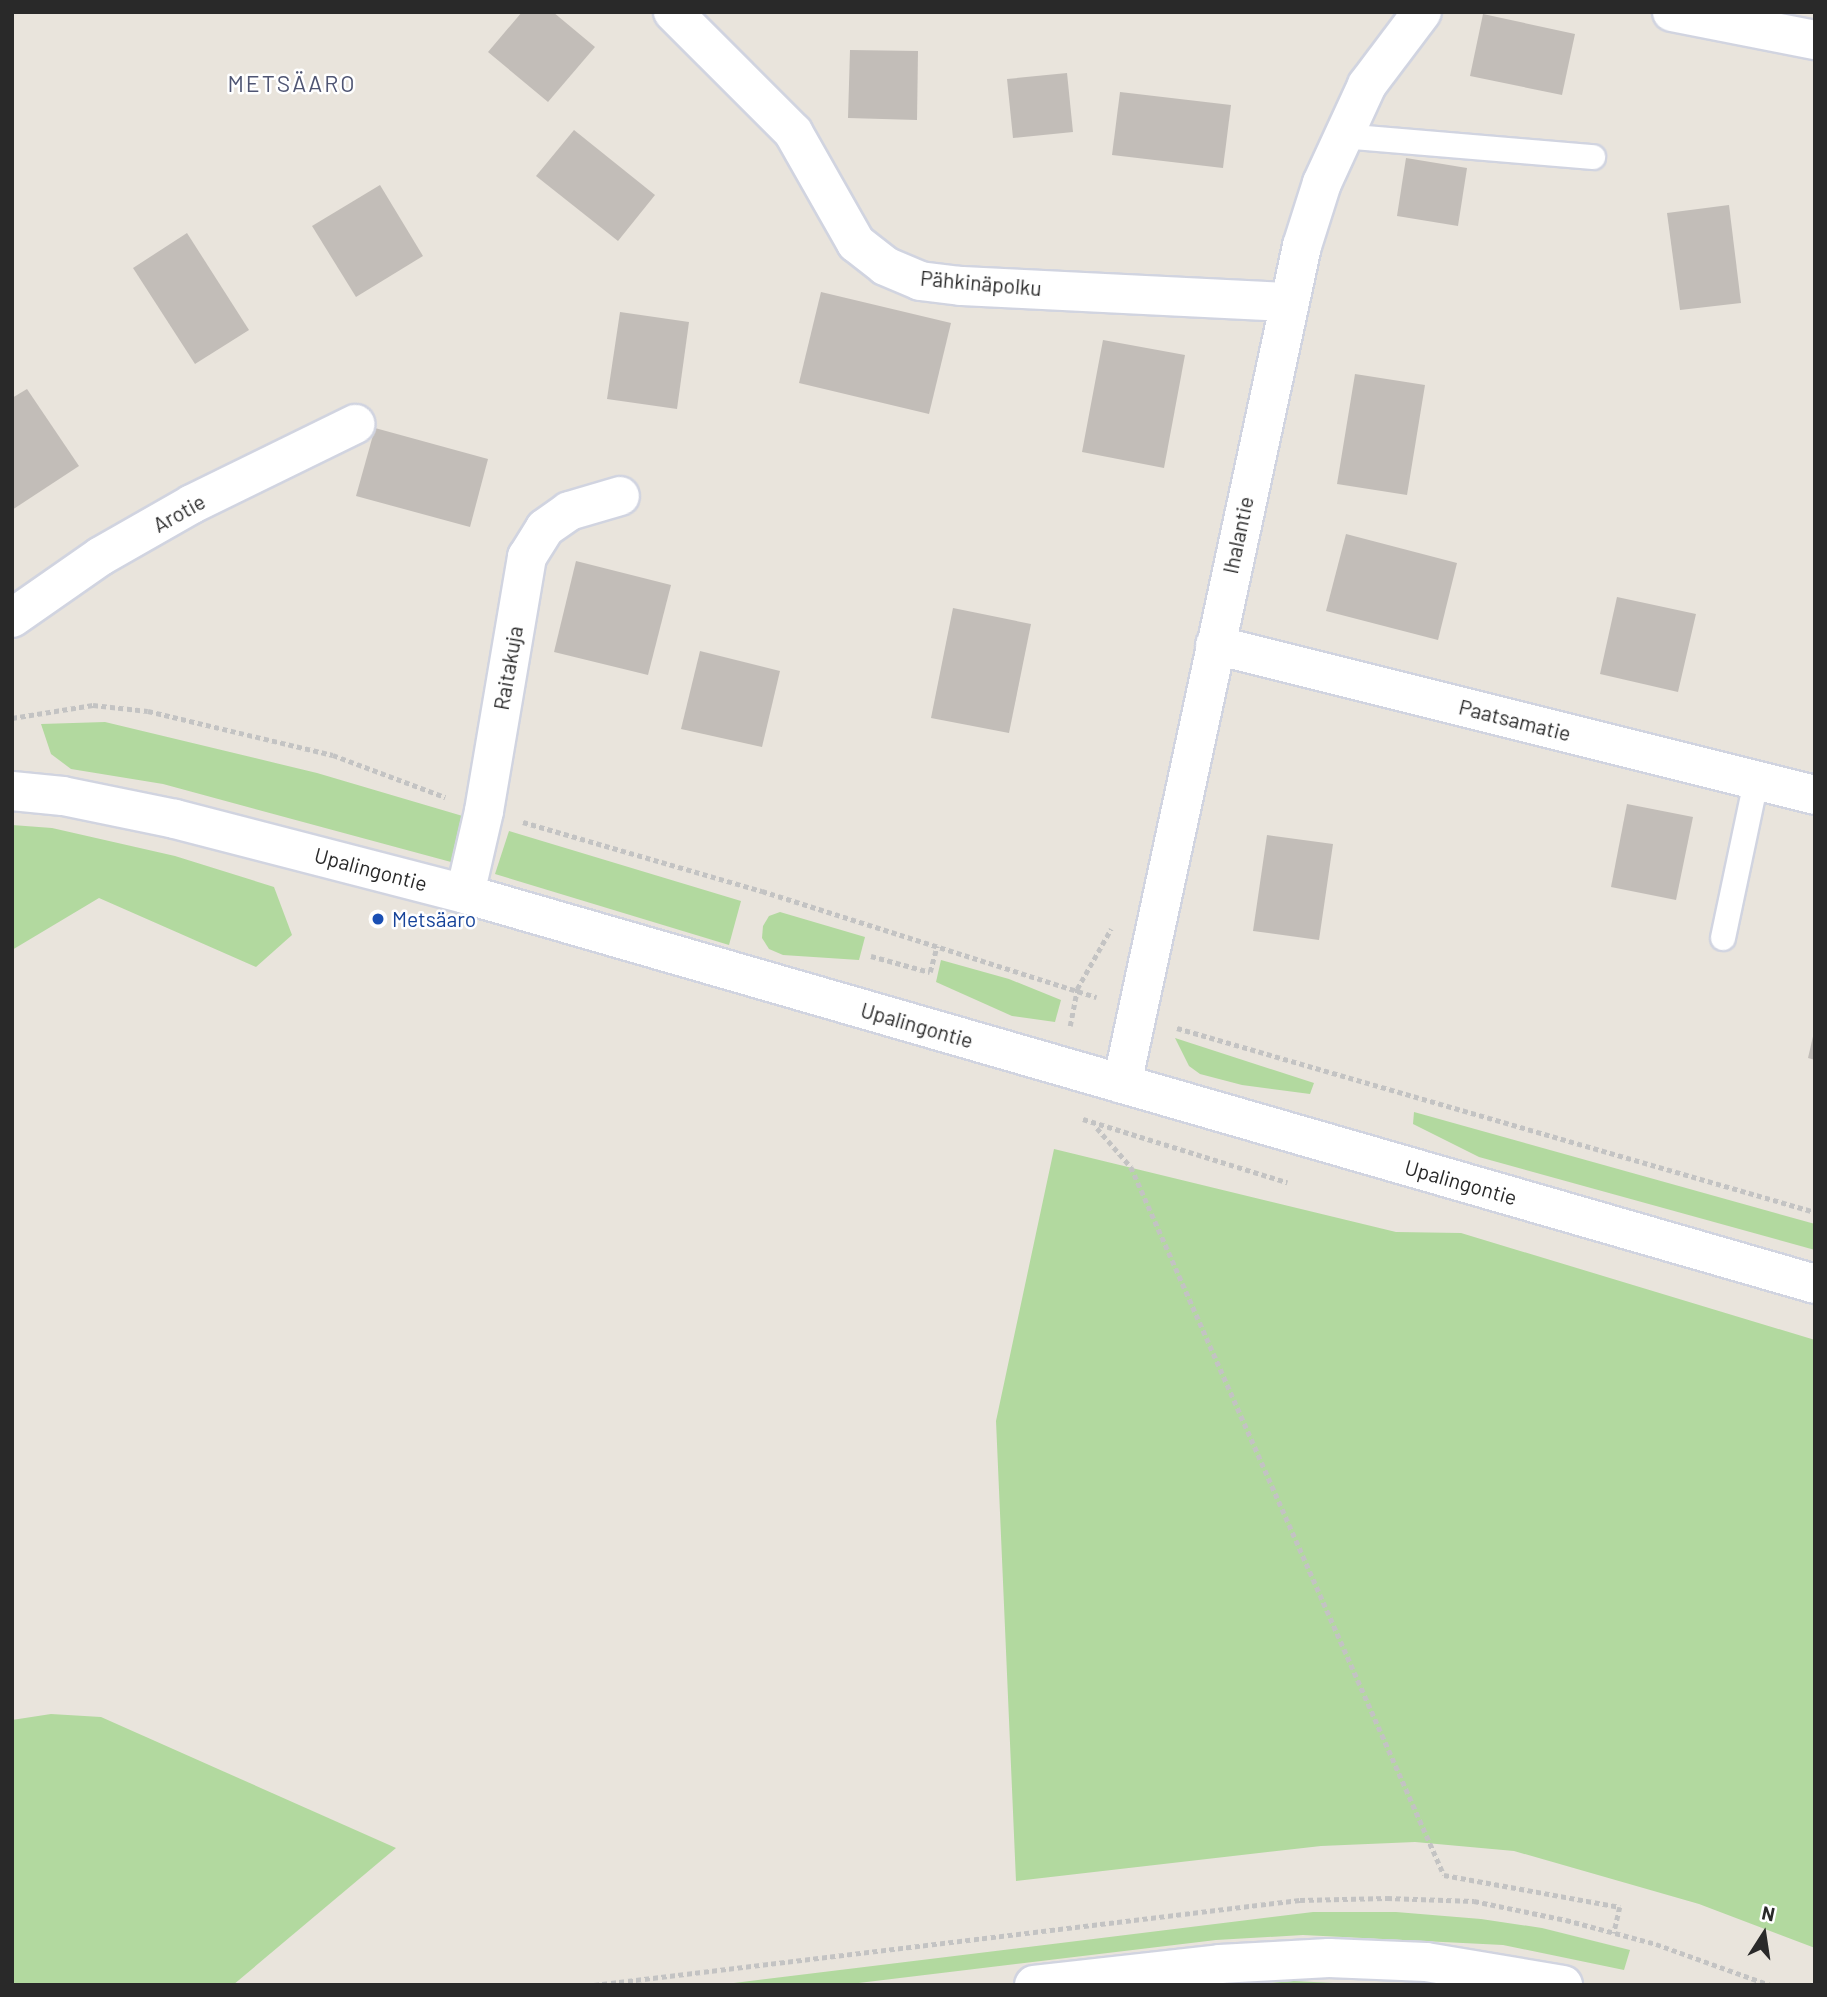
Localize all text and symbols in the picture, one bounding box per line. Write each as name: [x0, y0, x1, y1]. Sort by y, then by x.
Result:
district label: METSÄARO: [228, 69, 356, 97]
street label: Pähkinäpolku: [919, 265, 1043, 301]
street label: Arotie: [148, 488, 210, 538]
street label: Ihalantie: [1218, 494, 1258, 576]
street label: Raitakuja: [488, 624, 528, 712]
street label: Paatsamatie: [1456, 694, 1574, 746]
street label: Upalingontie: [312, 842, 430, 896]
place label: Metsäaro: [392, 906, 476, 932]
marker: Metsäaro: [370, 911, 386, 927]
street label: Upalingontie: [858, 997, 976, 1053]
street label: Upalingontie: [1402, 1154, 1520, 1210]
north arrow: [1729, 1899, 1799, 1969]
text: N: [1760, 1900, 1777, 1926]

